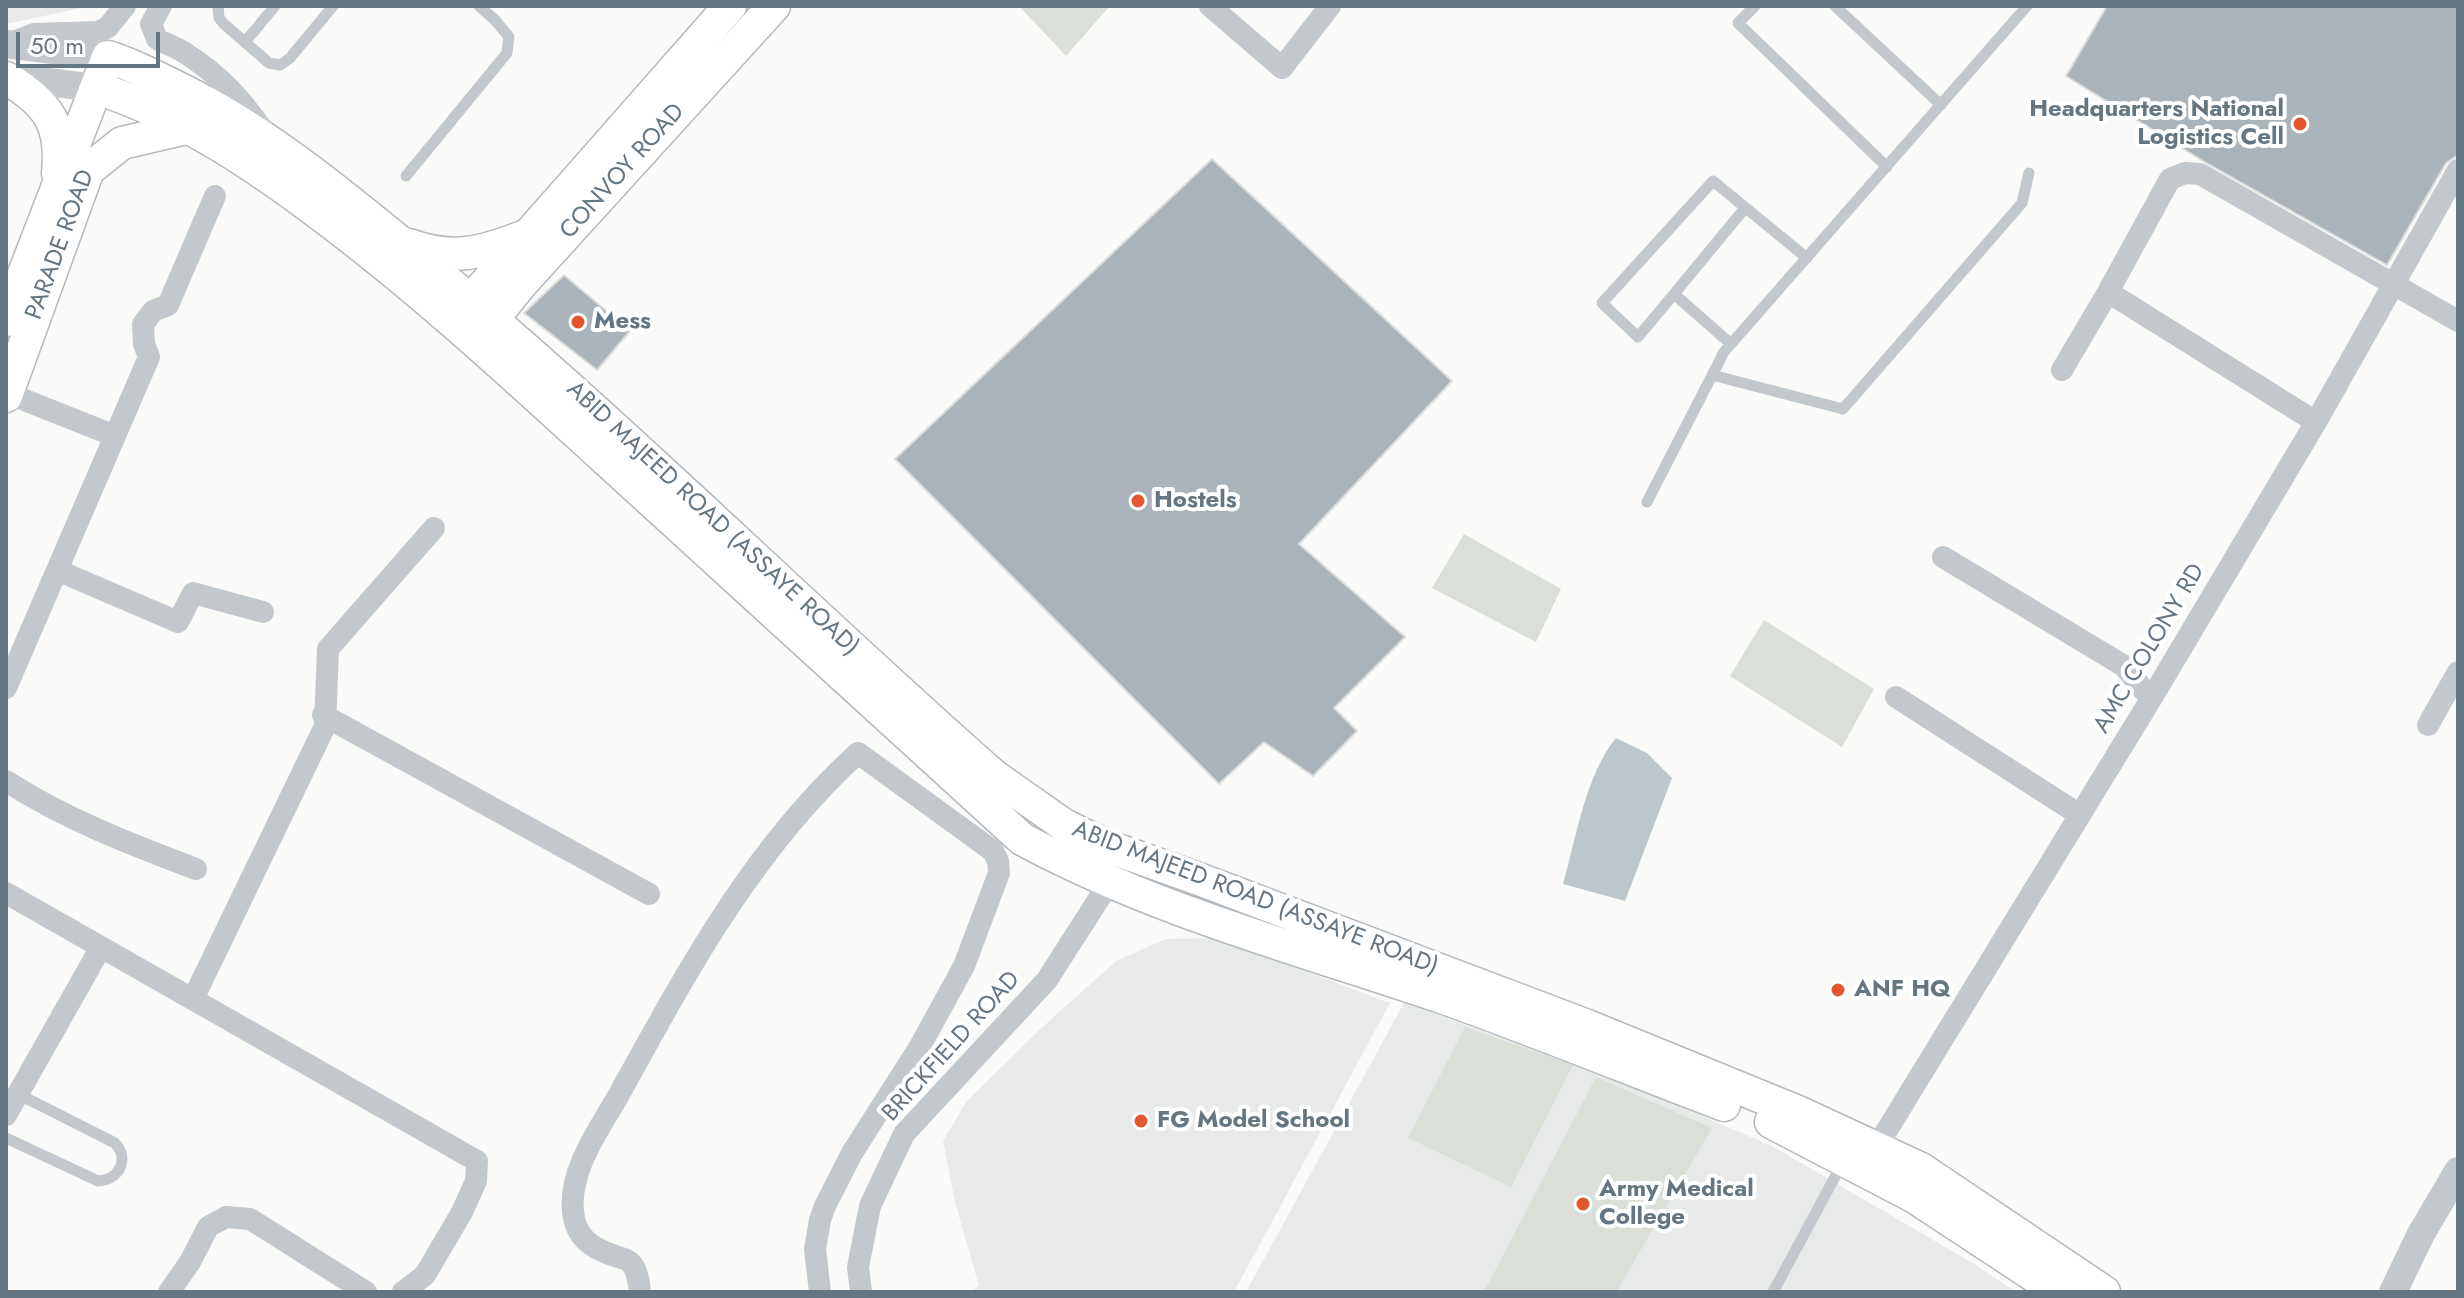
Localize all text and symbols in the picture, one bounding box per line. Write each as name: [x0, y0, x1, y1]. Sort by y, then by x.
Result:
scale bar: [20, 16, 164, 66]
text: 50 m: [30, 28, 84, 63]
place label: Headquarters National Logistics Cell: [2029, 96, 2284, 152]
street label: CONVOY ROAD: [555, 98, 691, 246]
marker: Headquarters National Logistics Cell: [2291, 115, 2309, 133]
street label: PARADE ROAD: [21, 166, 101, 324]
place label: Mess: [594, 308, 651, 336]
marker: Mess: [569, 313, 587, 331]
street label: ABID MAJEED ROAD (ASSAYE ROAD): [560, 376, 864, 662]
place label: Hostels: [1154, 487, 1237, 515]
marker: Hostels: [1129, 492, 1147, 510]
street label: AMC COLONY RD: [2088, 559, 2212, 739]
street label: ABID MAJEED ROAD (ASSAYE ROAD): [1068, 816, 1442, 982]
street label: BRICKFIELD ROAD: [877, 966, 1027, 1128]
place label: ANF HQ: [1854, 976, 1951, 1004]
marker: ANF HQ: [1829, 981, 1847, 999]
place label: FG Model School: [1157, 1107, 1350, 1135]
marker: FG Model School: [1132, 1112, 1150, 1130]
place label: Army Medical College: [1599, 1176, 1754, 1232]
marker: Army Medical College: [1574, 1195, 1592, 1213]

